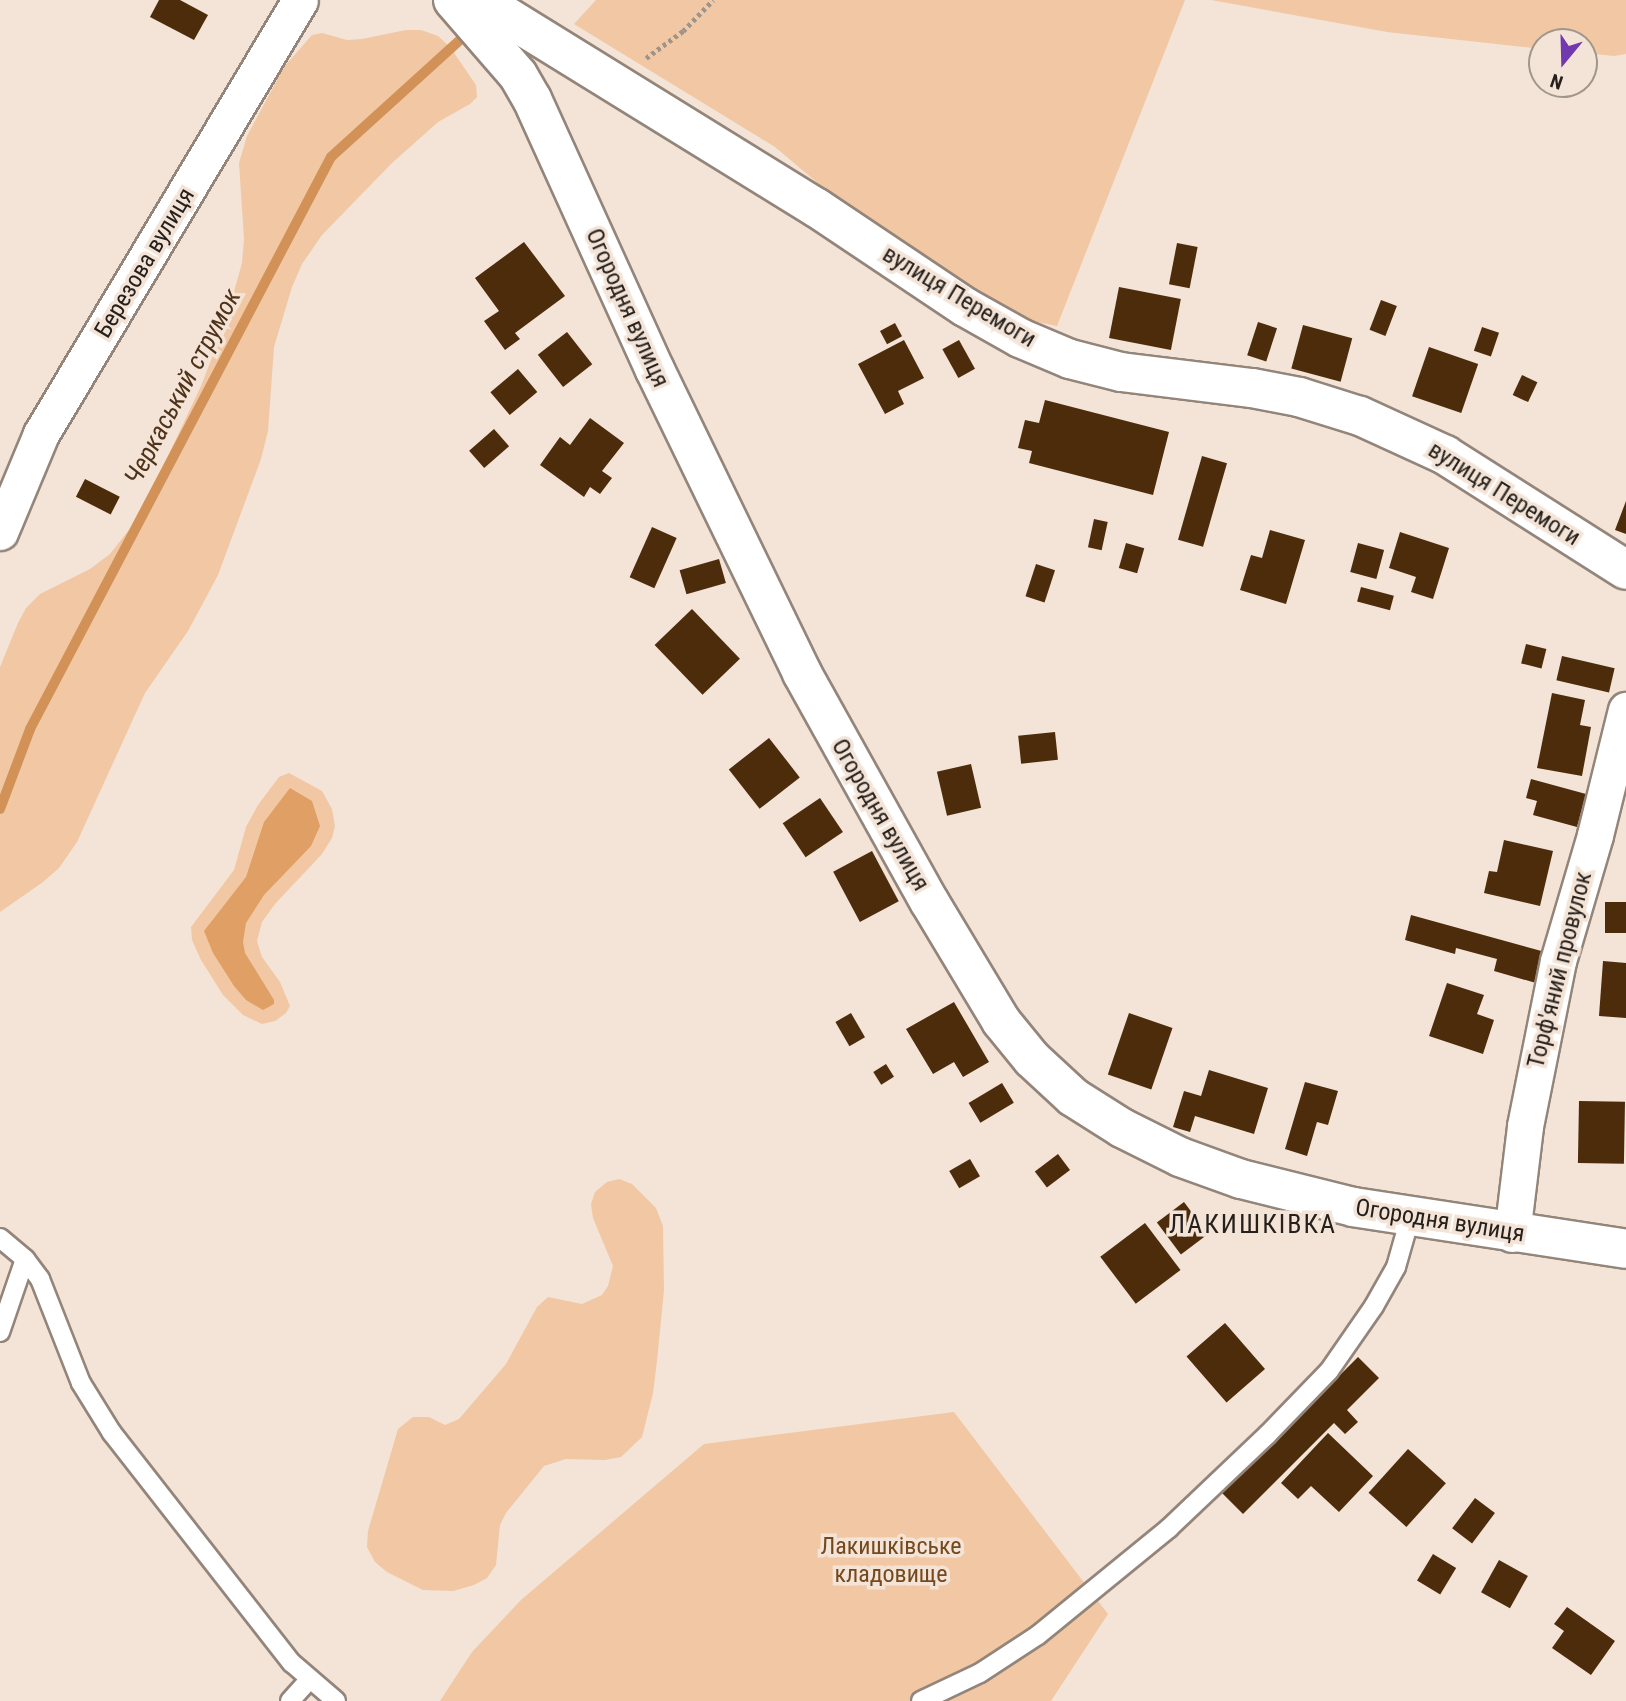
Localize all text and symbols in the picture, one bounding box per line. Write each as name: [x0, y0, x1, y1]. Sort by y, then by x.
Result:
north arrow: [1528, 28, 1598, 98]
text: N: [1547, 69, 1566, 94]
street label: Березова вулиця: [89, 183, 201, 343]
street label: Огородня вулиця: [579, 224, 675, 392]
street label: вулиця Перемоги: [877, 240, 1041, 354]
water label: Черкаський струмок: [118, 284, 248, 490]
street label: вулиця Перемоги: [1423, 436, 1585, 552]
street label: Огородня вулиця: [825, 734, 935, 896]
street label: Торф'яний провулок: [1522, 869, 1598, 1071]
street label: Огородня вулиця: [1353, 1193, 1527, 1249]
district label: ЛАКИШКІВКА: [1170, 1209, 1336, 1241]
park label: Лакишківське кладовище: [820, 1533, 962, 1589]

